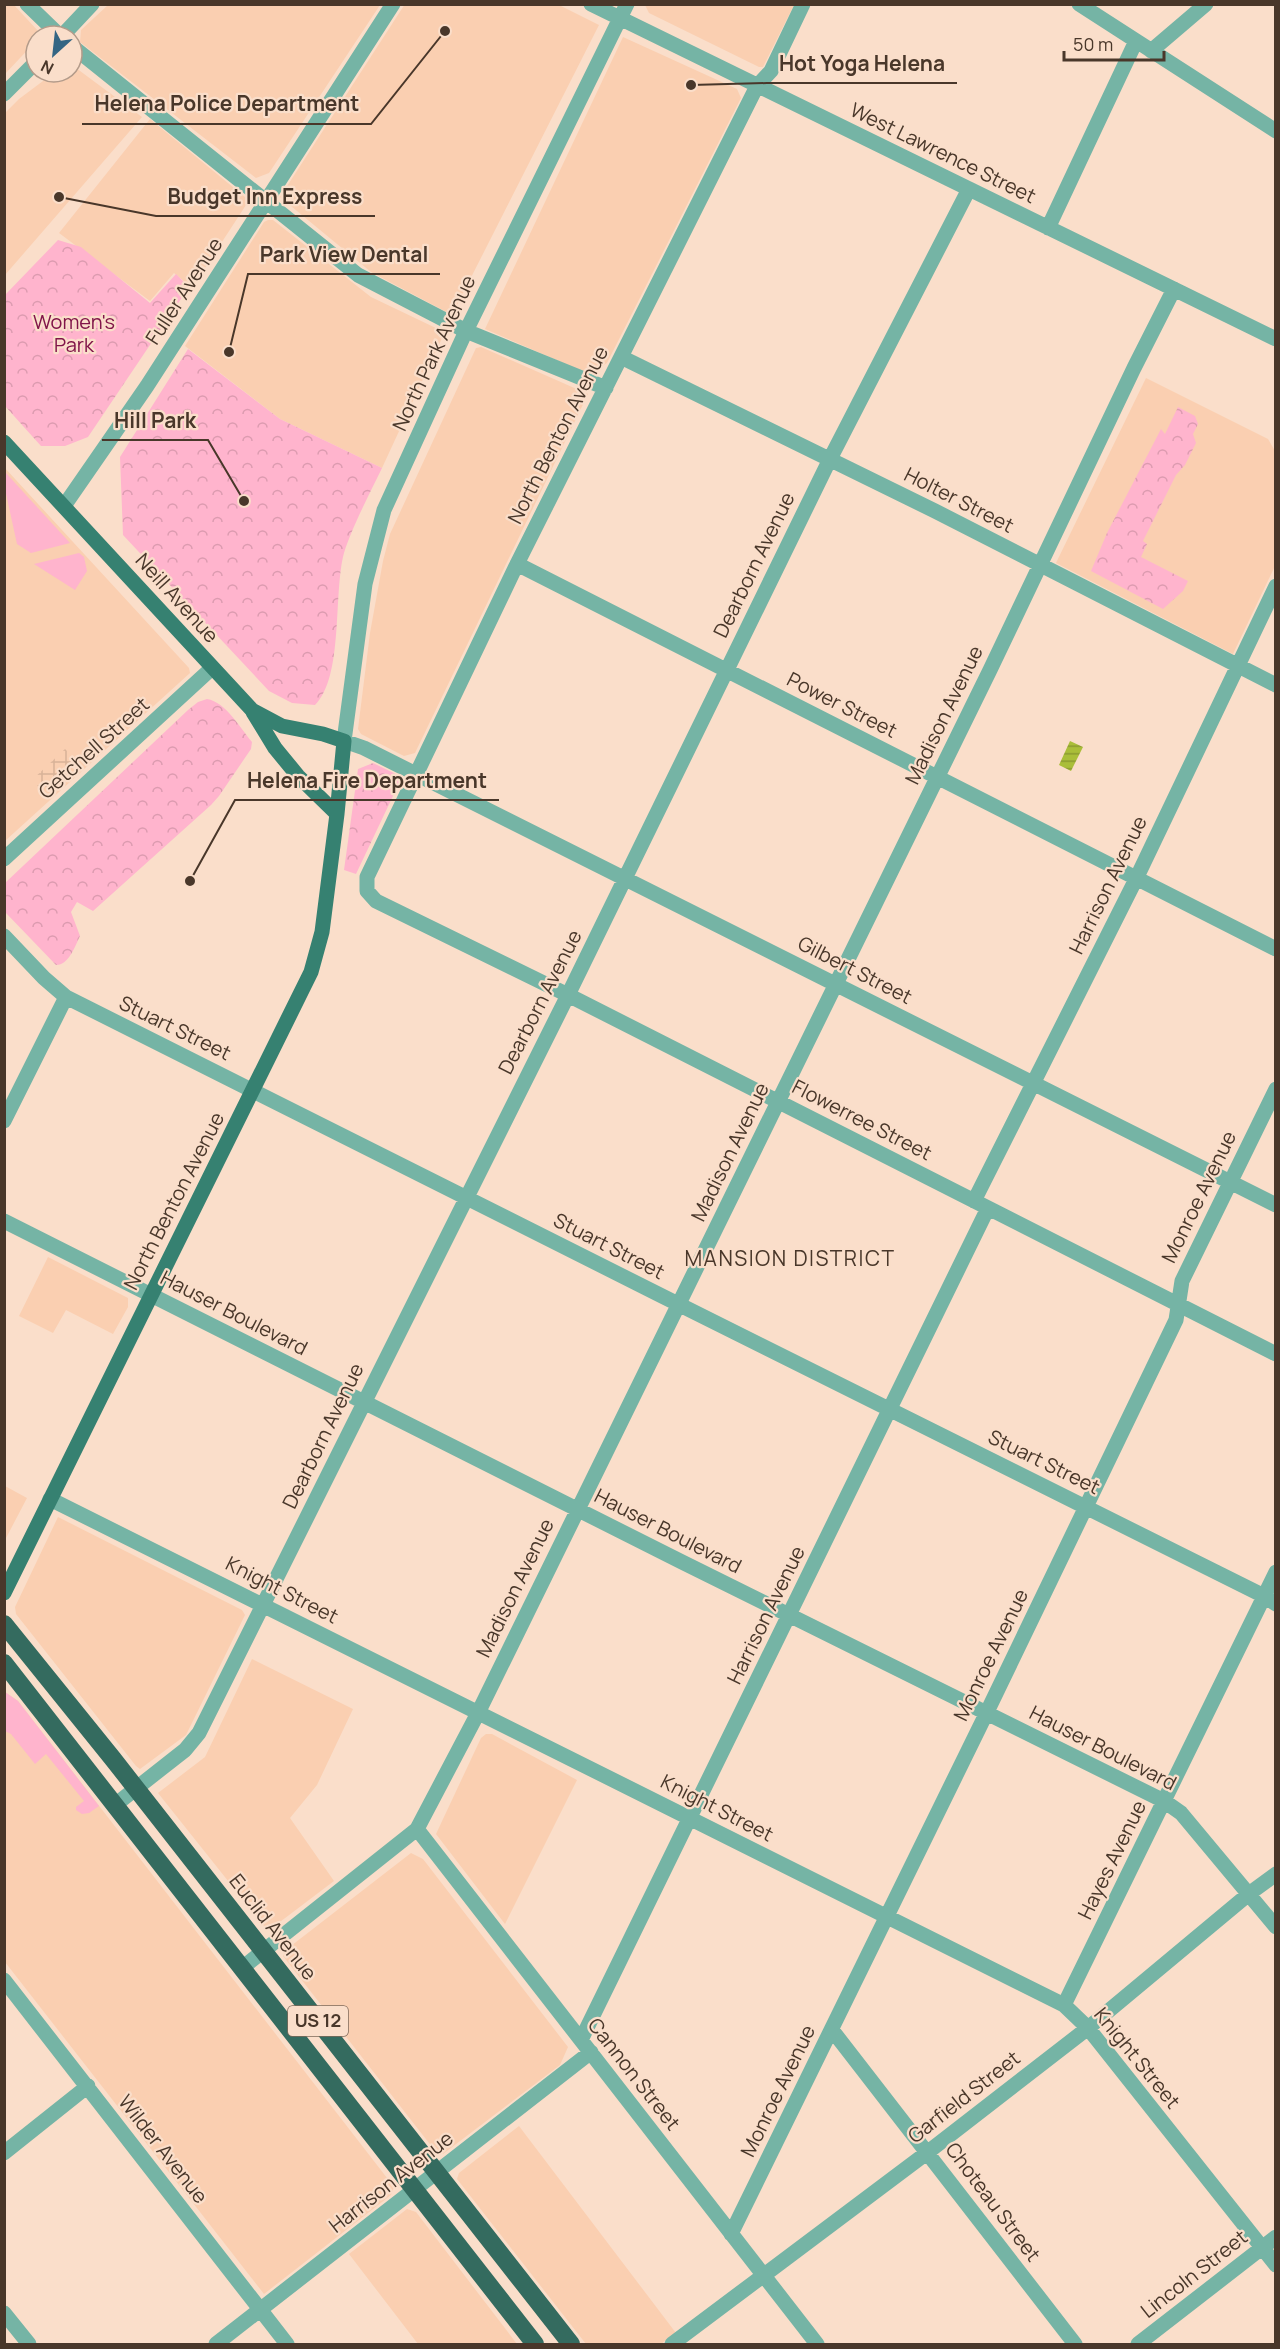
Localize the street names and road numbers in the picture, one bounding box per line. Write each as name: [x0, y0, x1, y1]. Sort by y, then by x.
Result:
street label: West Lawrence Street: [846, 96, 1041, 209]
street label: Fuller Avenue: [139, 232, 228, 350]
street label: North Park Avenue: [386, 271, 481, 435]
street label: North Benton Avenue: [501, 341, 614, 528]
street label: Holter Street: [900, 460, 1019, 539]
street label: Dearborn Avenue: [707, 488, 800, 642]
street label: Neill Avenue: [130, 547, 225, 648]
street label: Madison Avenue: [898, 641, 989, 789]
street label: Power Street: [783, 665, 902, 744]
street label: Getchell Street: [33, 691, 155, 805]
street label: Harrison Avenue: [1062, 811, 1153, 958]
street label: Dearborn Avenue: [492, 925, 588, 1079]
street label: Gilbert Street: [793, 929, 917, 1010]
street label: Stuart Street: [115, 989, 236, 1066]
street label: Flowerree Street: [788, 1073, 937, 1166]
street label: Madison Avenue: [684, 1078, 775, 1226]
street label: North Benton Avenue: [117, 1107, 230, 1294]
street label: Monroe Avenue: [1155, 1126, 1242, 1267]
street label: Stuart Street: [549, 1206, 669, 1285]
street label: Hauser Boulevard: [156, 1264, 312, 1361]
street label: Dearborn Avenue: [276, 1359, 369, 1513]
street label: Stuart Street: [984, 1423, 1105, 1500]
street label: Hauser Boulevard: [590, 1482, 746, 1579]
street label: Madison Avenue: [469, 1514, 560, 1662]
street label: Harrison Avenue: [720, 1541, 811, 1688]
street label: Knight Street: [221, 1550, 343, 1629]
street label: Monroe Avenue: [947, 1584, 1034, 1725]
street label: Hauser Boulevard: [1025, 1699, 1181, 1796]
street label: Knight Street: [656, 1768, 778, 1847]
street label: Hayes Avenue: [1071, 1796, 1152, 1924]
street label: Euclid Avenue: [223, 1868, 323, 1985]
street label: Knight Street: [1088, 2001, 1187, 2114]
road number: US 12: [288, 2006, 348, 2036]
street label: Cannon Street: [582, 2012, 687, 2135]
street label: Monroe Avenue: [734, 2020, 821, 2161]
street label: Garfield Street: [902, 2044, 1025, 2149]
street label: Wilder Avenue: [112, 2089, 214, 2209]
street label: Harrison Avenue: [323, 2125, 458, 2239]
street label: Choteau Street: [940, 2137, 1047, 2267]
street label: Lincoln Street: [1135, 2223, 1253, 2324]

